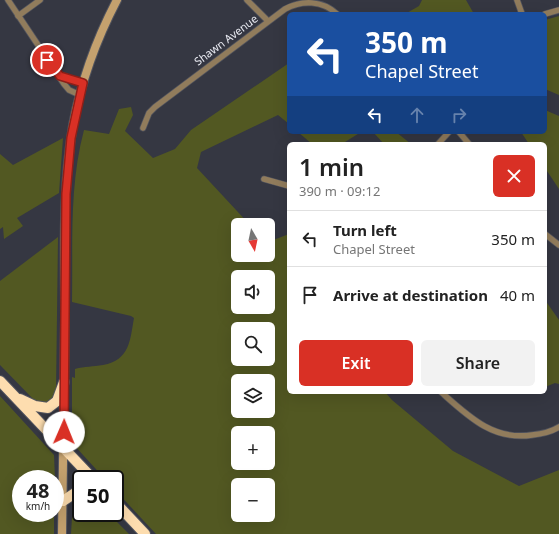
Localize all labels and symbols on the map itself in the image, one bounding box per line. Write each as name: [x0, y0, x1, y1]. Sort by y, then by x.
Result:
street label: Shawn Avenue: [191, 11, 261, 68]
pin: [30, 43, 64, 77]
north arrow: [231, 218, 275, 262]
position arrow: [43, 411, 85, 453]
speed limit sign: 50: [72, 470, 124, 522]

